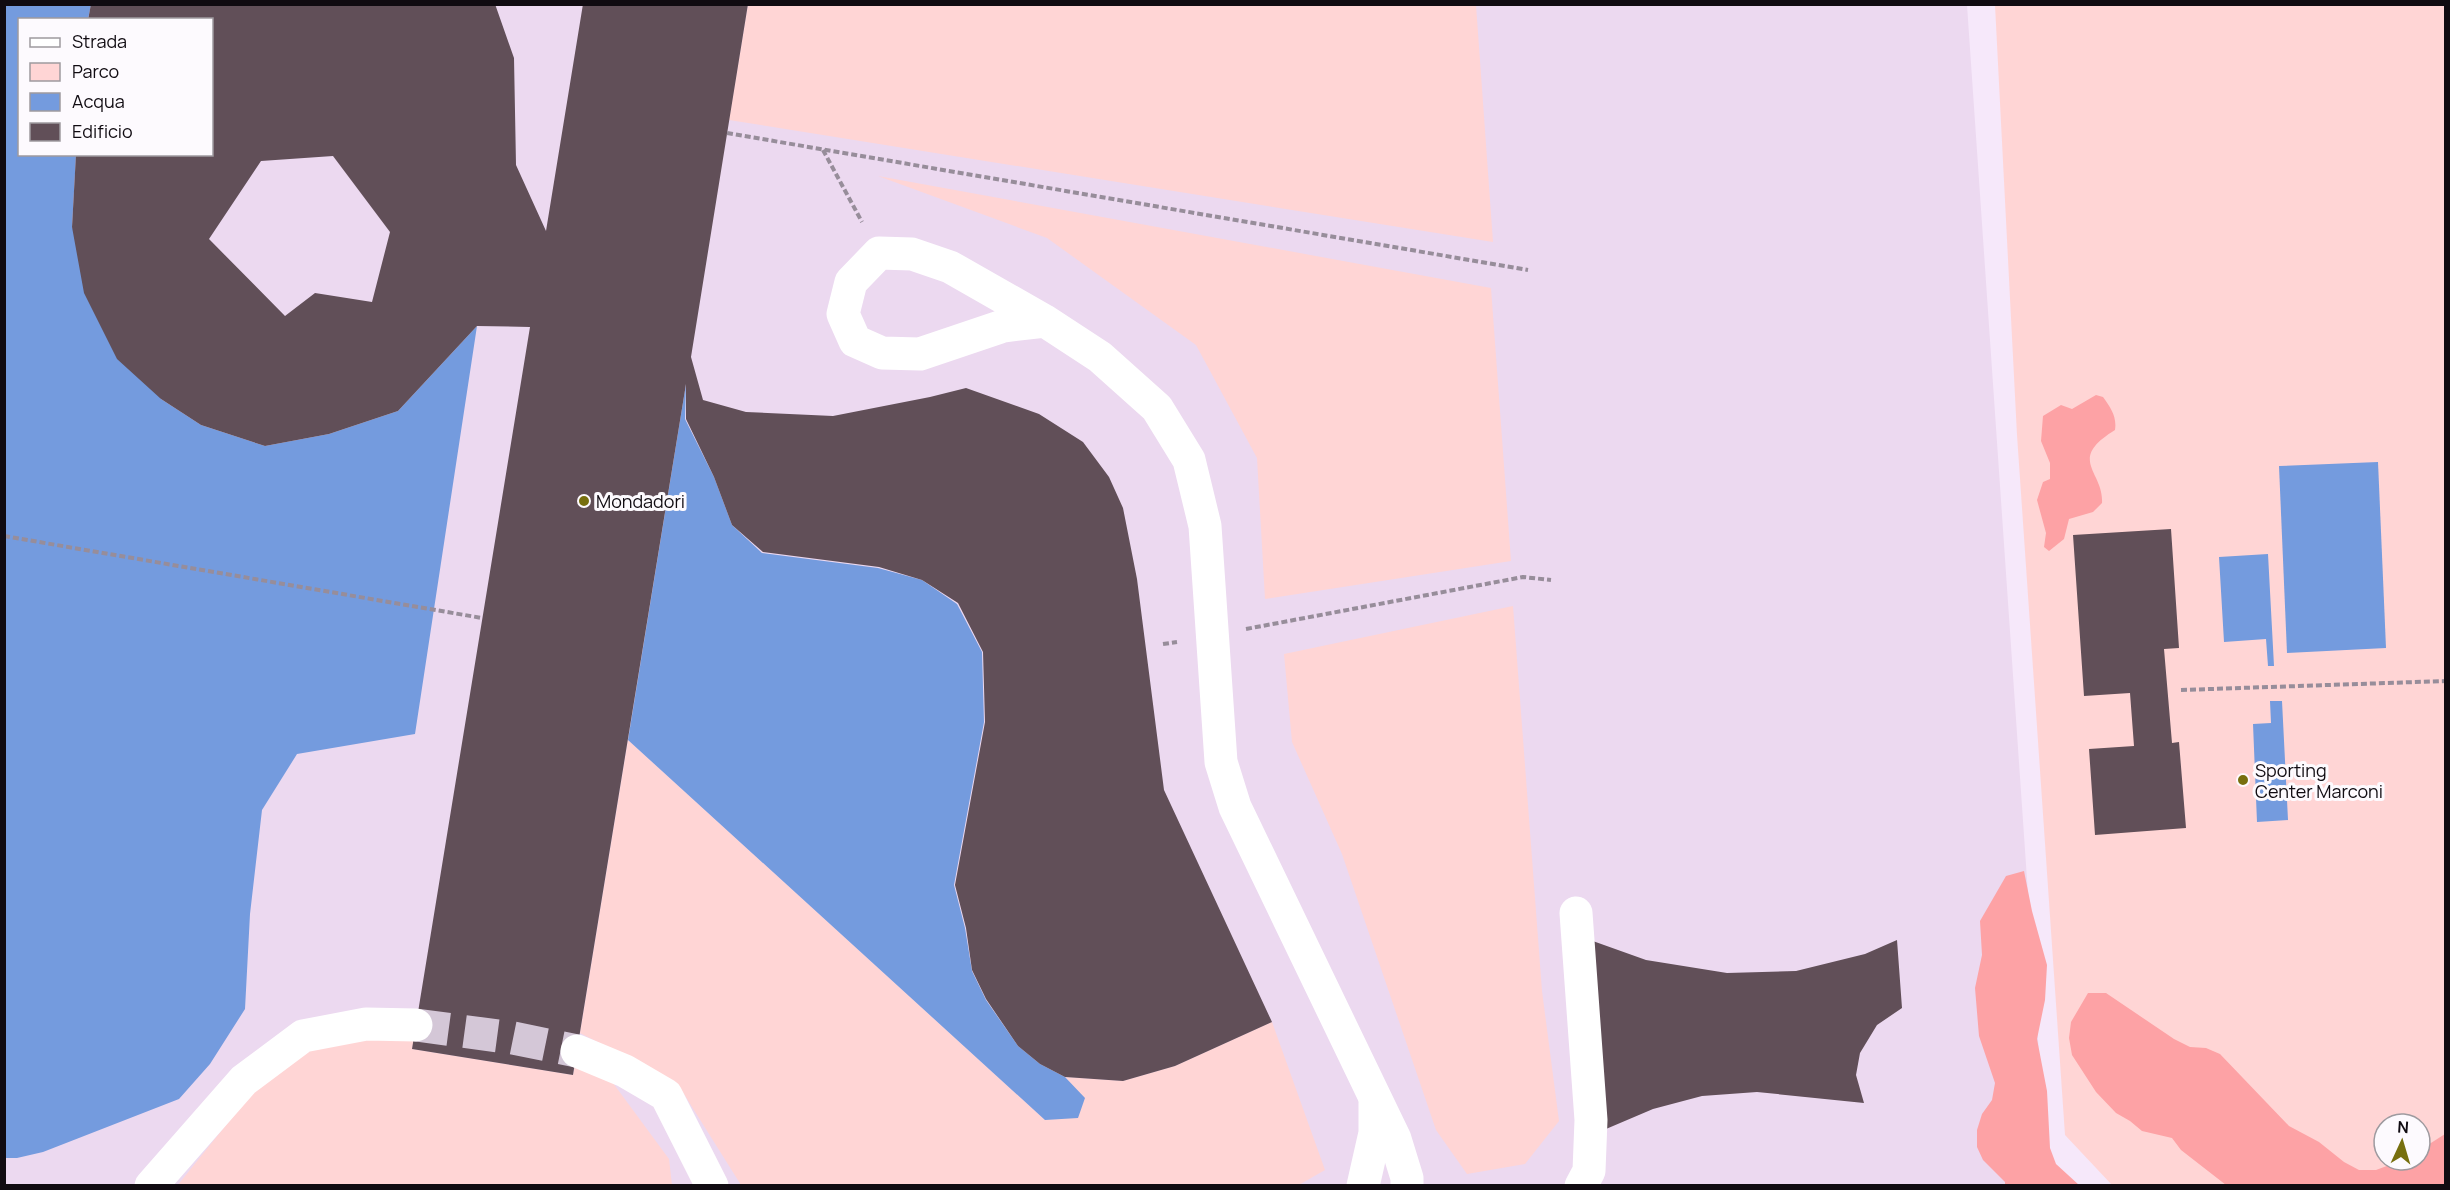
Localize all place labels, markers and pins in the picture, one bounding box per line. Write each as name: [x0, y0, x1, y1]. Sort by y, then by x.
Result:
place label: Mondadori: [596, 489, 685, 513]
marker: Mondadori: [577, 494, 591, 508]
place label: Sporting Center Marconi: [2255, 758, 2383, 803]
marker: Sporting Center Marconi: [2236, 773, 2250, 787]

